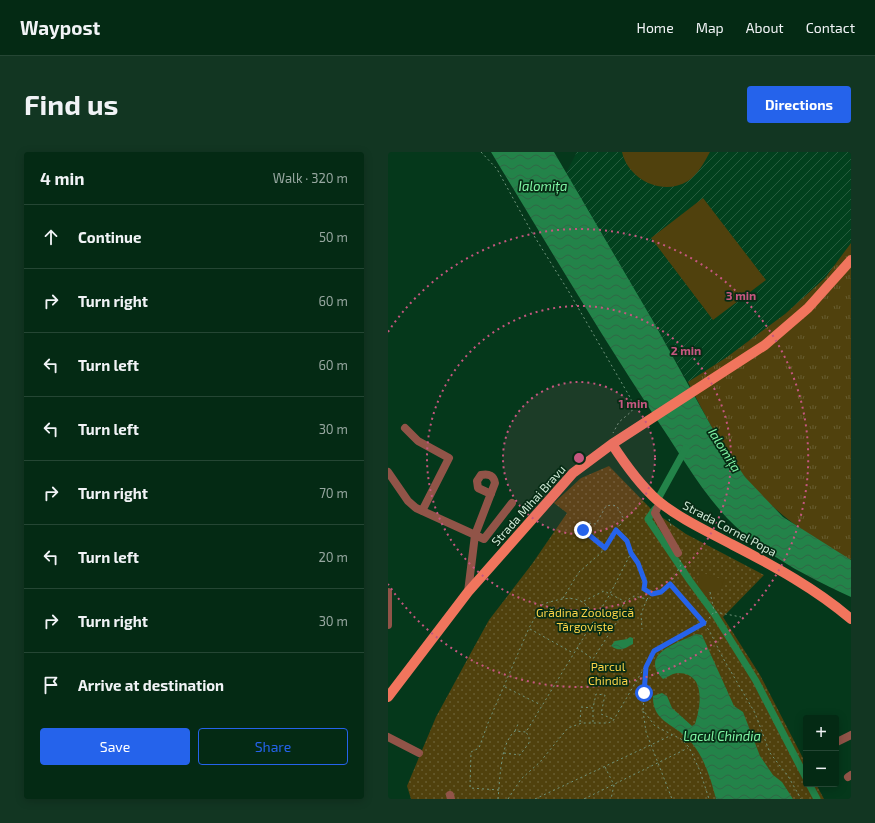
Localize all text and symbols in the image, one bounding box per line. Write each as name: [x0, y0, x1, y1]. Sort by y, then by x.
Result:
text: Waypost: [20, 16, 100, 39]
text: Home: [637, 19, 674, 36]
text: Map: [696, 19, 724, 36]
text: About: [746, 19, 784, 36]
text: Contact: [806, 19, 855, 36]
button: Directions: [747, 86, 851, 123]
text: Find us: [24, 87, 118, 121]
text: 4 min: [40, 168, 84, 188]
text: Walk · 320 m: [273, 170, 348, 186]
water label: Ialomița: [519, 178, 567, 195]
icon: ahead: [40, 226, 62, 248]
text: Continue: [78, 228, 141, 246]
text: 50 m: [319, 229, 348, 245]
text: 3 min: [726, 288, 756, 302]
icon: right: [40, 290, 62, 312]
text: Turn right: [78, 292, 148, 310]
text: 60 m: [318, 293, 348, 309]
text: 2 min: [671, 343, 701, 357]
icon: left: [40, 354, 62, 376]
text: Turn left: [78, 356, 139, 374]
text: 60 m: [318, 357, 348, 373]
text: 1 min: [619, 396, 647, 410]
icon: left: [40, 418, 62, 440]
text: Turn left: [78, 420, 139, 438]
text: 30 m: [319, 421, 348, 437]
water label: Ialomița: [704, 425, 745, 475]
centre of rings: [572, 451, 586, 465]
street label: Strada Mihai Bravu: [488, 462, 568, 548]
icon: right: [40, 482, 62, 504]
text: Turn right: [78, 484, 148, 502]
text: 70 m: [319, 485, 348, 501]
street label: Strada Cornel Popa: [681, 497, 779, 559]
route end: [574, 521, 592, 539]
icon: left: [40, 546, 62, 568]
text: Turn left: [78, 548, 139, 566]
text: 20 m: [319, 549, 348, 565]
park label: Grădina Zoologică Târgoviște: [536, 605, 634, 635]
icon: right: [40, 610, 62, 632]
text: Turn right: [78, 612, 148, 630]
text: 30 m: [319, 613, 348, 629]
park label: Parcul Chindia: [588, 659, 628, 687]
icon: arrive: [40, 674, 62, 696]
text: Arrive at destination: [78, 676, 224, 694]
route start: [635, 684, 653, 702]
map controls: [803, 715, 839, 787]
button: +: [803, 715, 839, 751]
button: Save: [40, 728, 190, 765]
button: Share: [198, 728, 348, 765]
water label: Lacul Chindia: [683, 728, 761, 744]
button: −: [803, 751, 839, 787]

